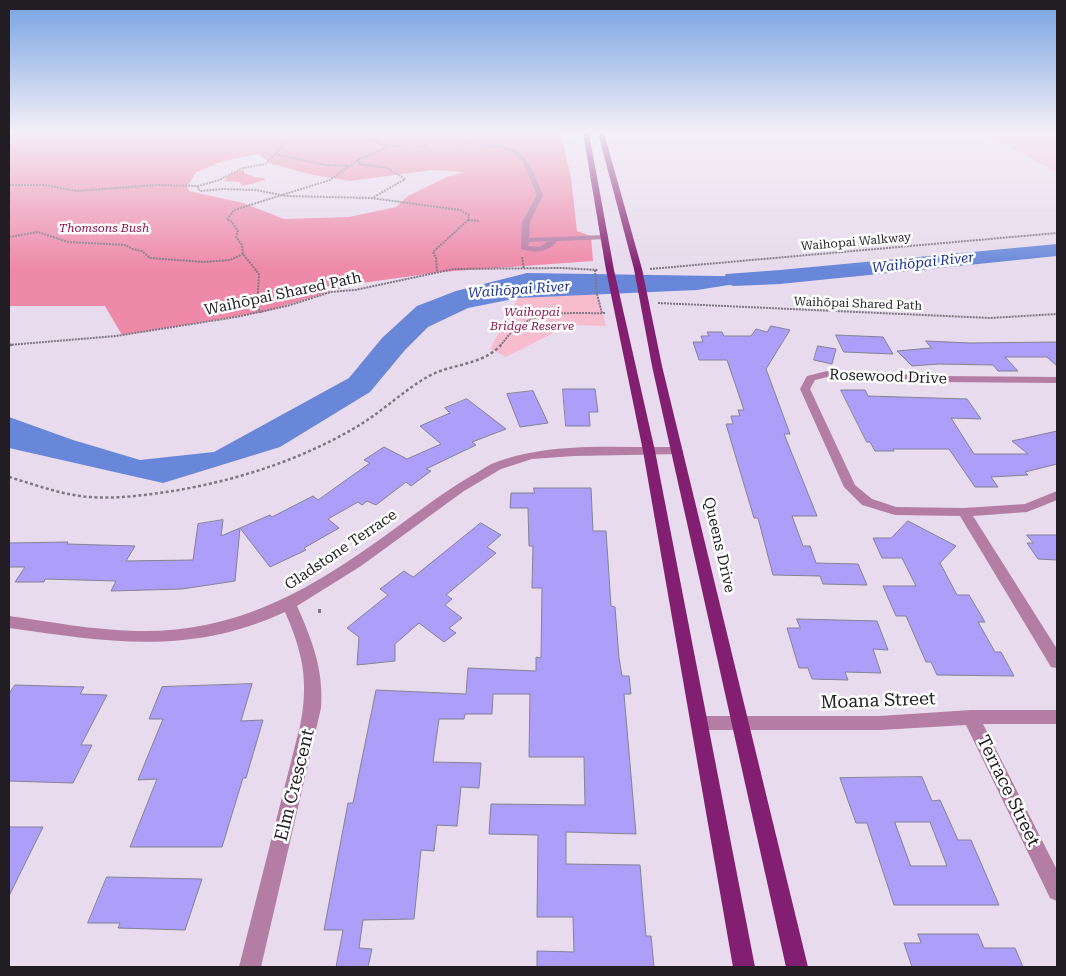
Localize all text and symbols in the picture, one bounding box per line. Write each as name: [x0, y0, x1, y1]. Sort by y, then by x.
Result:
park label: Thomsons Bush: [59, 221, 149, 235]
street label: Waihopai Walkway: [800, 230, 912, 254]
water label: Waihōpai River: [871, 249, 975, 277]
street label: Waihōpai Shared Path: [203, 269, 363, 319]
water label: Waihōpai River: [467, 278, 571, 302]
street label: Waihōpai Shared Path: [794, 295, 922, 313]
park label: Waihopai Bridge Reserve: [490, 305, 574, 333]
street label: Rosewood Drive: [829, 366, 947, 388]
street label: Queens Drive: [699, 495, 739, 595]
street label: Gladstone Terrace: [282, 506, 400, 594]
street label: Moana Street: [820, 688, 936, 714]
street label: Elm Crescent: [271, 727, 319, 843]
street label: Terrace Street: [972, 732, 1044, 850]

